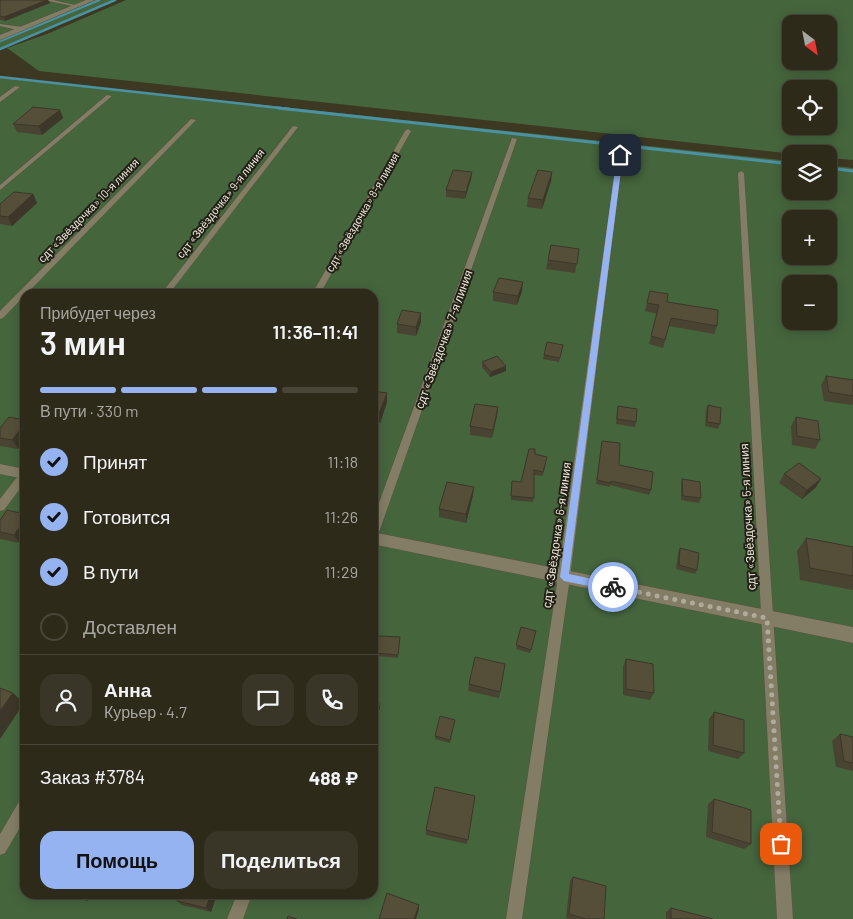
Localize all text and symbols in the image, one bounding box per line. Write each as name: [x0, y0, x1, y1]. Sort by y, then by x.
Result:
north arrow: [782, 15, 838, 70]
map controls: [782, 15, 837, 330]
button: locate: [782, 80, 837, 135]
pin: [599, 134, 641, 176]
icon: home: [606, 141, 634, 169]
button: layers: [782, 145, 837, 200]
street label: сдт «Звёздочка» 9-я линия: [173, 146, 267, 260]
street label: сдт «Звёздочка» 8-я линия: [323, 150, 401, 274]
street label: сдт «Звёздочка» 10-я линия: [35, 155, 141, 265]
button: +: [782, 210, 837, 265]
street label: сдт «Звёздочка» 7-я линия: [411, 268, 476, 411]
button: −: [782, 275, 837, 330]
text: Прибудет через: [40, 303, 156, 322]
text: 11:36–11:41: [272, 320, 358, 343]
text: 3 мин: [40, 323, 126, 361]
text: В пути · 330 m: [40, 401, 139, 420]
street label: сдт «Звёздочка» 5-я линия: [736, 443, 759, 591]
icon: check: [40, 448, 68, 476]
text: Принят: [83, 450, 147, 473]
text: 11:18: [327, 452, 358, 471]
street label: сдт «Звёздочка» 6-я линия: [539, 461, 574, 609]
icon: check: [40, 503, 68, 531]
text: Готовится: [83, 505, 170, 528]
text: 11:26: [325, 507, 358, 526]
icon: check: [40, 558, 68, 586]
text: В пути: [83, 560, 139, 583]
text: 11:29: [324, 562, 358, 581]
courier: [588, 562, 638, 612]
icon: bike: [599, 573, 627, 601]
text: Доставлен: [83, 615, 177, 638]
button: person: [40, 674, 92, 726]
button: chat: [242, 674, 294, 726]
button: phone: [306, 674, 358, 726]
text: Анна: [104, 678, 151, 701]
text: Курьер · 4.7: [104, 702, 187, 721]
text: Заказ #3784: [40, 765, 145, 788]
text: 488 ₽: [309, 766, 358, 789]
pin: [760, 823, 802, 865]
icon: bag: [767, 830, 795, 858]
button: Помощь: [40, 831, 194, 889]
button: Поделиться: [204, 831, 358, 889]

